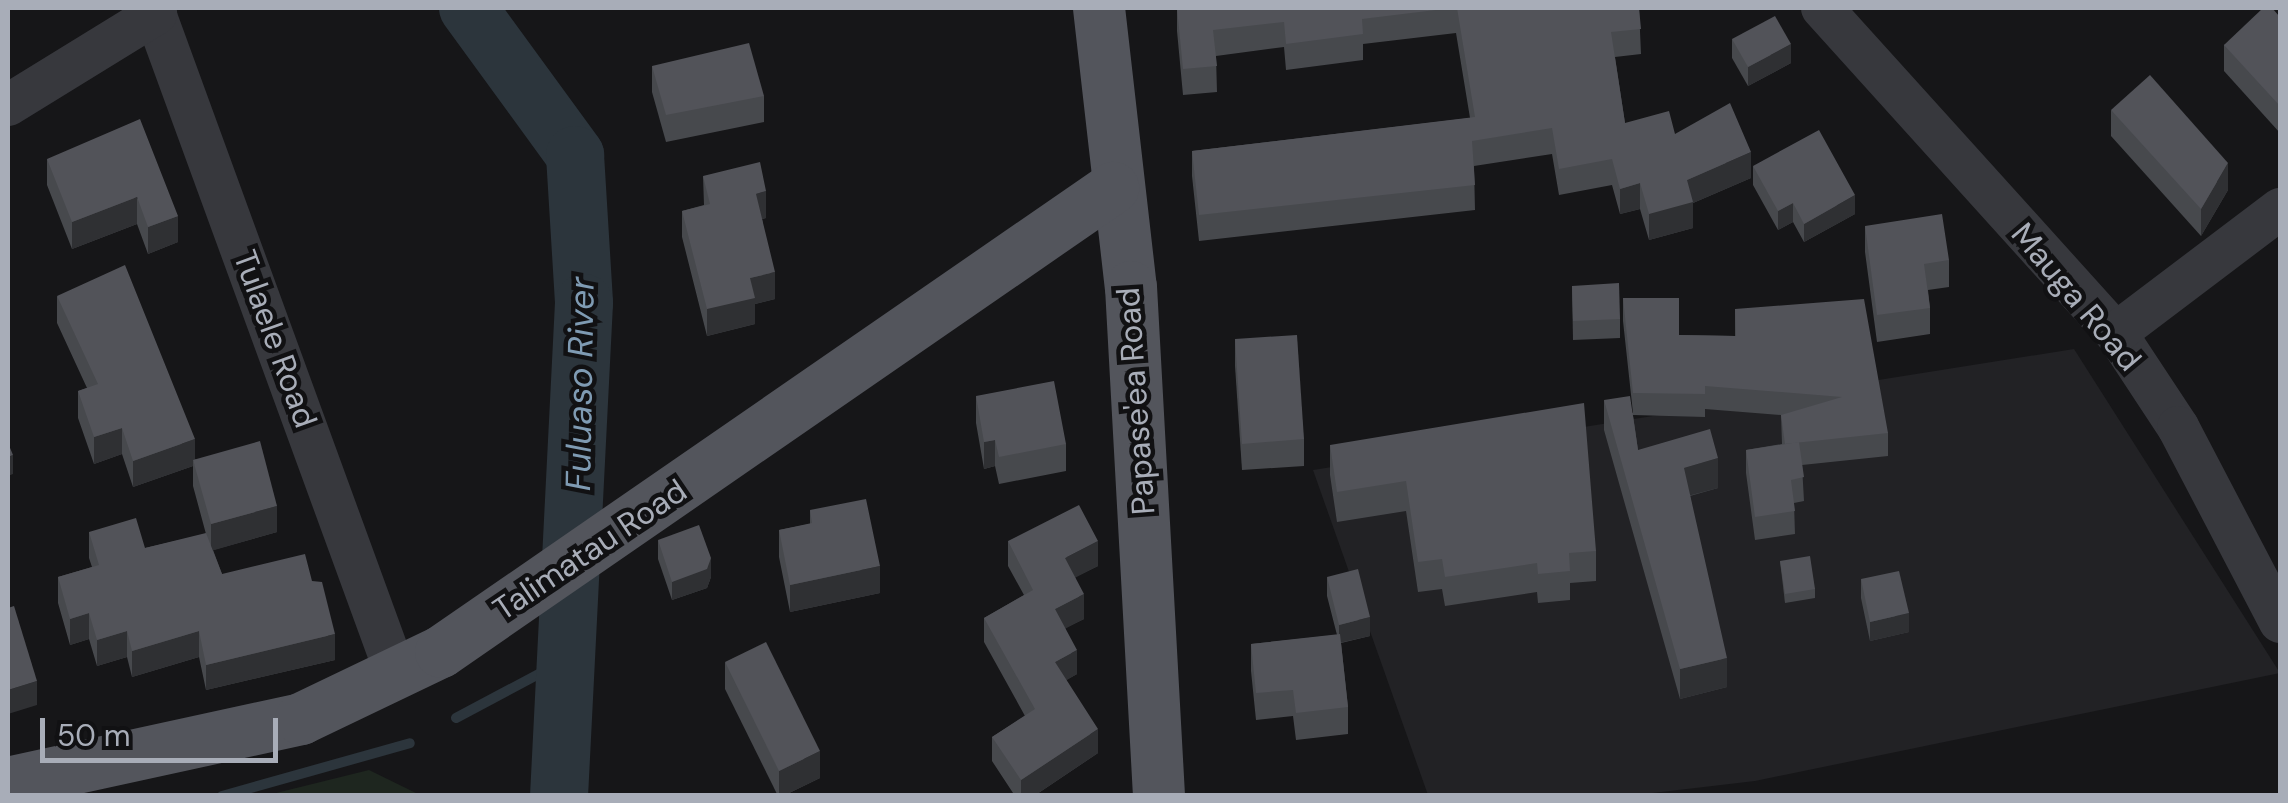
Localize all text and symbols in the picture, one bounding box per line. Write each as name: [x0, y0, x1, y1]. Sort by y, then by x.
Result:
street label: Mauga Road: [2003, 215, 2149, 379]
street label: Tulaele Road: [225, 245, 325, 433]
water label: Fuluaso River: [557, 277, 603, 491]
street label: Papase'ea Road: [1109, 286, 1163, 516]
street label: Talimatau Road: [486, 471, 694, 629]
scale bar: [45, 698, 282, 760]
text: 50 m: [57, 716, 131, 755]

